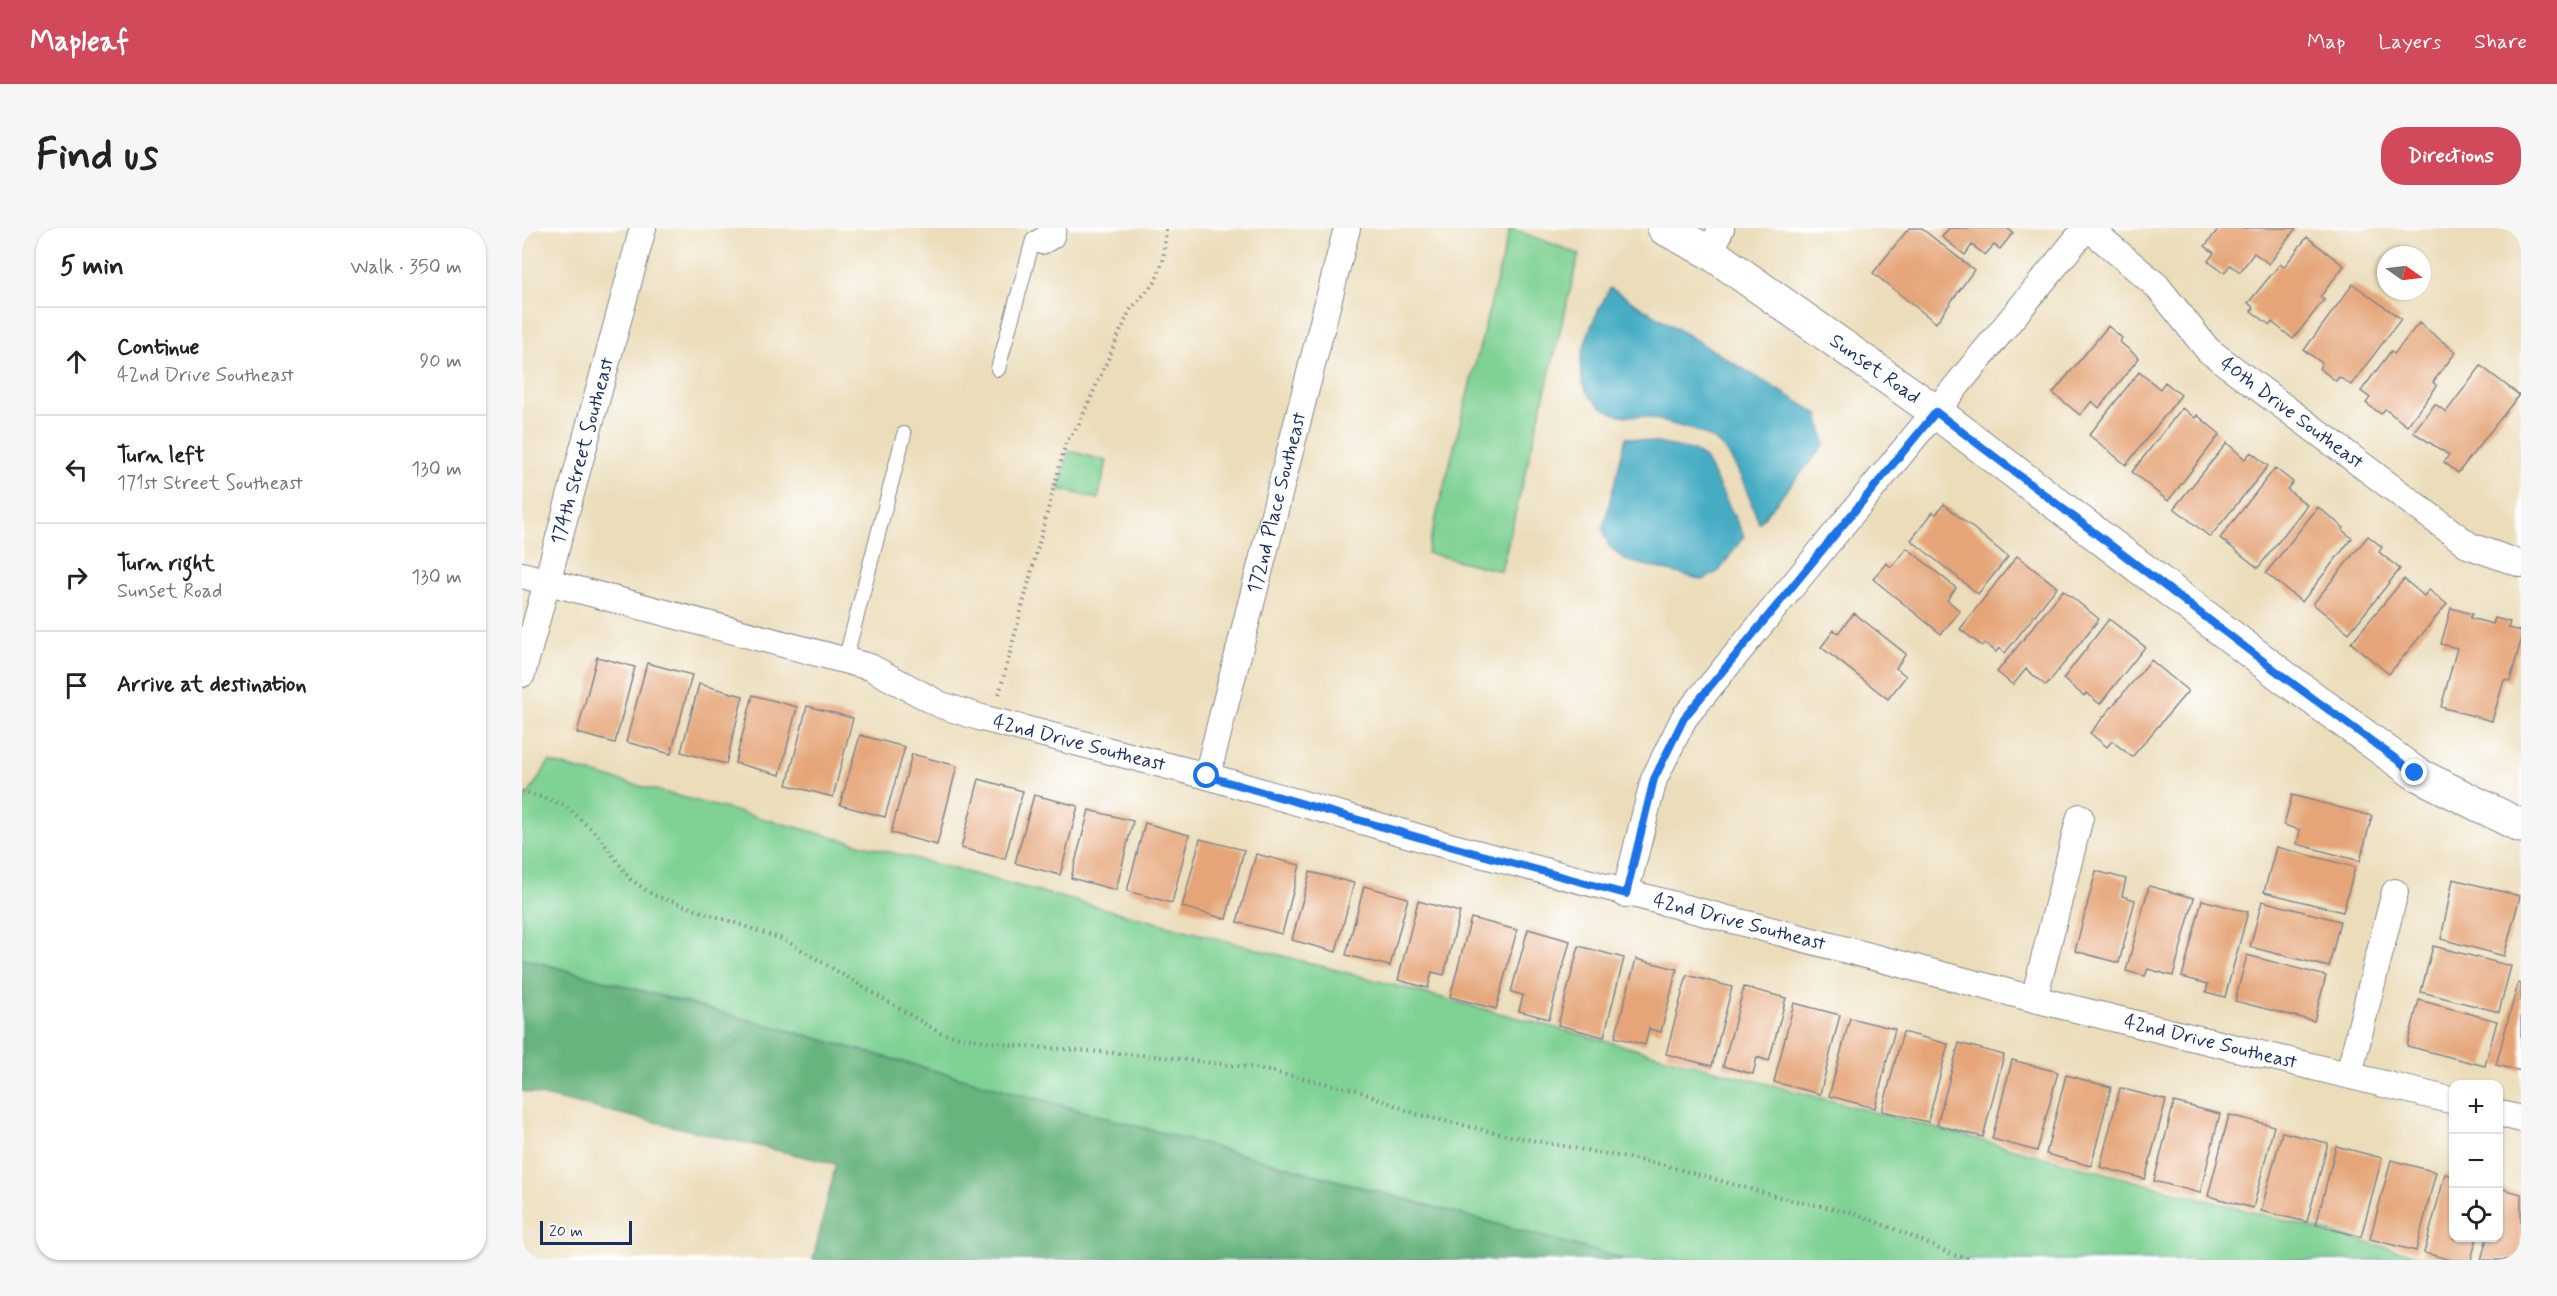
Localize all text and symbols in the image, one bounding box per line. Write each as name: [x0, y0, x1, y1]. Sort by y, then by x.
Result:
text: Mapleaf: [30, 24, 129, 61]
text: Map: [2307, 28, 2345, 56]
text: Layers: [2378, 28, 2441, 56]
text: Share: [2474, 28, 2527, 56]
button: Directions: [2381, 127, 2521, 185]
text: Find us: [36, 129, 158, 184]
north arrow: [2377, 246, 2431, 300]
text: 5 min: [60, 250, 124, 284]
text: Walk · 350 m: [350, 254, 462, 281]
street label: Sunset Road: [1824, 327, 1926, 410]
text: Continue: [117, 334, 199, 362]
icon: ahead: [60, 345, 93, 378]
text: 90 m: [419, 348, 462, 375]
street label: 40th Drive Southeast: [2215, 350, 2369, 475]
street label: 174th Street Southeast: [544, 354, 621, 548]
text: 42nd Drive Southeast: [117, 362, 294, 389]
street label: 172nd Place Southeast: [1241, 409, 1313, 597]
text: Turn left: [117, 442, 205, 470]
icon: left: [60, 453, 93, 486]
text: 130 m: [411, 456, 462, 483]
text: 171st Street Southeast: [117, 470, 303, 497]
text: Turn right: [117, 550, 215, 578]
icon: right: [60, 561, 93, 594]
text: 130 m: [411, 564, 462, 591]
text: Sunset Road: [117, 578, 222, 605]
icon: arrive: [60, 669, 93, 702]
text: Arrive at destination: [117, 671, 307, 699]
street label: 42nd Drive Southeast: [990, 708, 1169, 778]
route end: [2401, 759, 2427, 785]
route start: [1193, 762, 1219, 788]
street label: 42nd Drive Southeast: [1650, 886, 1829, 957]
street label: 42nd Drive Southeast: [2121, 1008, 2300, 1076]
map controls: [2449, 1080, 2503, 1242]
button: +: [2449, 1080, 2503, 1134]
button: −: [2449, 1134, 2503, 1188]
button: locate: [2449, 1188, 2503, 1242]
scale bar: [540, 1218, 632, 1246]
text: 20 m: [549, 1221, 583, 1242]

